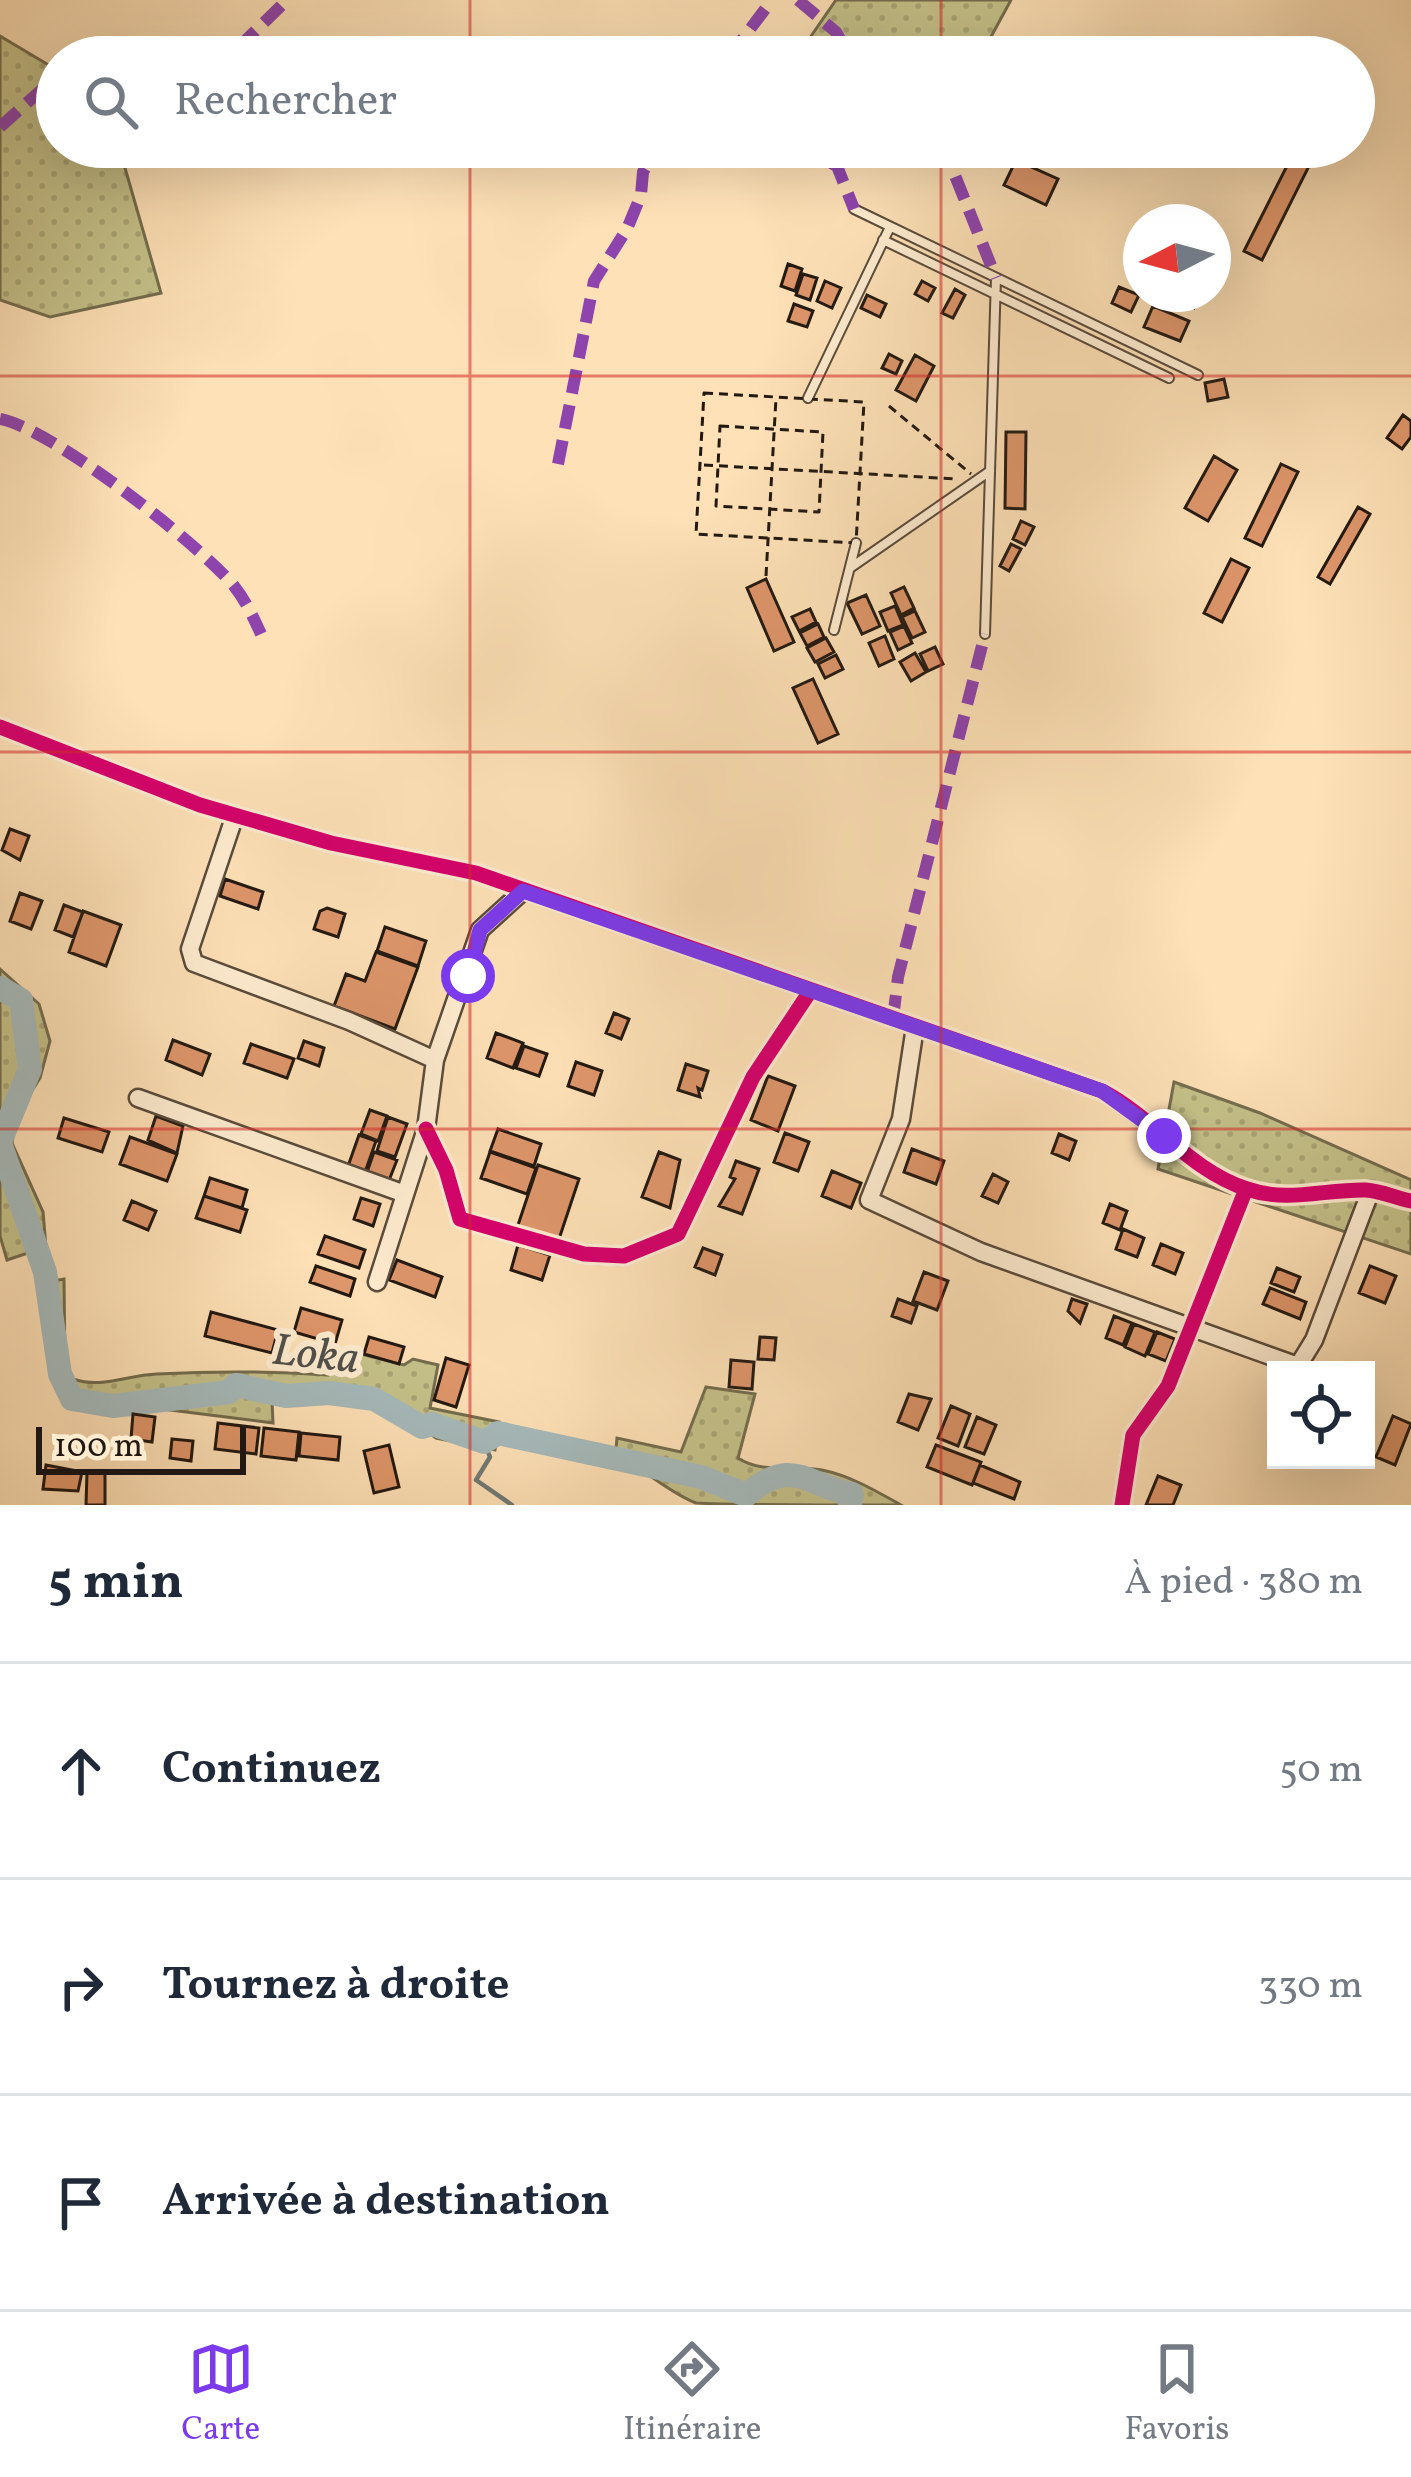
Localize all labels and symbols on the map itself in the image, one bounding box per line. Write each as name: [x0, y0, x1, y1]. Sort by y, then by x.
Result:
north arrow: [1123, 204, 1231, 312]
route start: [441, 949, 495, 1003]
route end: [1137, 1109, 1191, 1163]
water label: Loka: [269, 1321, 362, 1392]
scale bar: [36, 1421, 246, 1474]

